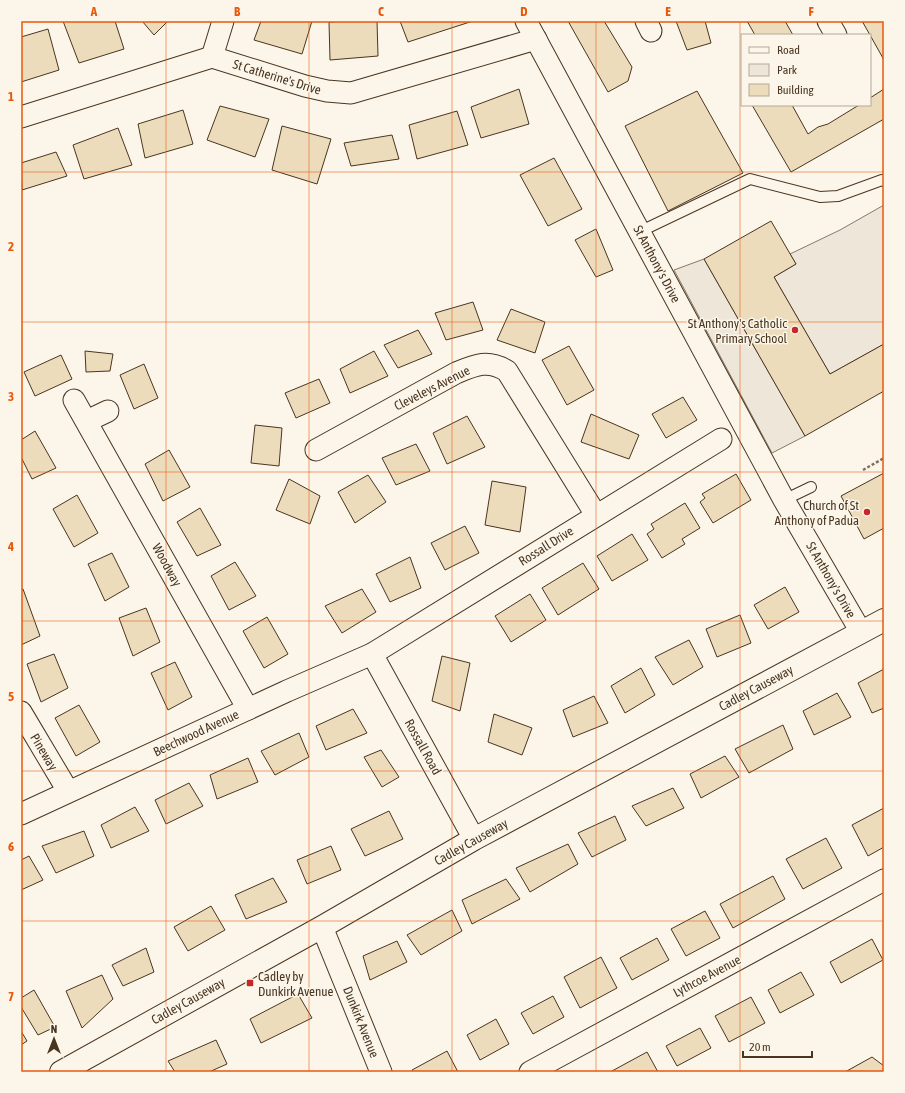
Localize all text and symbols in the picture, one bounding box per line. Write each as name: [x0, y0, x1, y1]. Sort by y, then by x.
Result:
text: A: [90, 4, 98, 19]
text: B: [234, 4, 241, 19]
text: C: [378, 4, 384, 19]
text: D: [520, 4, 528, 19]
text: E: [665, 4, 671, 19]
text: F: [808, 4, 814, 19]
legend: [741, 34, 871, 106]
text: Road: [777, 43, 800, 57]
street label: St Catherine's Drive: [231, 56, 323, 98]
text: Park: [777, 63, 798, 77]
text: Building: [777, 83, 815, 97]
text: 1: [8, 89, 14, 104]
street label: St Anthony's Drive: [630, 223, 684, 305]
text: 2: [8, 239, 14, 254]
place label: St Anthony's Catholic Primary School: [688, 316, 788, 346]
marker: St Anthony's Catholic Primary School: [790, 325, 800, 335]
street label: Cleveleys Avenue: [392, 362, 472, 413]
text: 3: [8, 389, 14, 404]
place label: Church of St Anthony of Padua: [775, 498, 859, 528]
marker: Church of St Anthony of Padua: [862, 507, 872, 517]
street label: Rossall Drive: [516, 523, 576, 569]
text: 4: [7, 539, 14, 554]
street label: St Anthony's Drive: [803, 539, 859, 621]
street label: Woodway: [149, 541, 185, 590]
street label: Cadley Causeway: [716, 662, 796, 714]
text: 5: [8, 689, 14, 704]
street label: Beechwood Avenue: [151, 707, 241, 759]
street label: Rossall Road: [402, 717, 444, 777]
street label: Pineway: [27, 731, 61, 774]
street label: Cadley Causeway: [432, 815, 511, 868]
text: 6: [8, 839, 14, 854]
street label: Lythcoe Avenue: [671, 952, 744, 1000]
place label: Cadley by Dunkirk Avenue: [258, 969, 334, 999]
street label: Cadley Causeway: [149, 974, 228, 1027]
marker: Cadley by Dunkirk Avenue: [245, 978, 255, 988]
street label: Dunkirk Avenue: [340, 984, 382, 1060]
text: 7: [8, 989, 14, 1004]
north arrow: [34, 1019, 74, 1059]
text: N: [51, 1023, 57, 1035]
scale bar: [743, 1033, 812, 1059]
text: 20 m: [749, 1040, 771, 1054]

